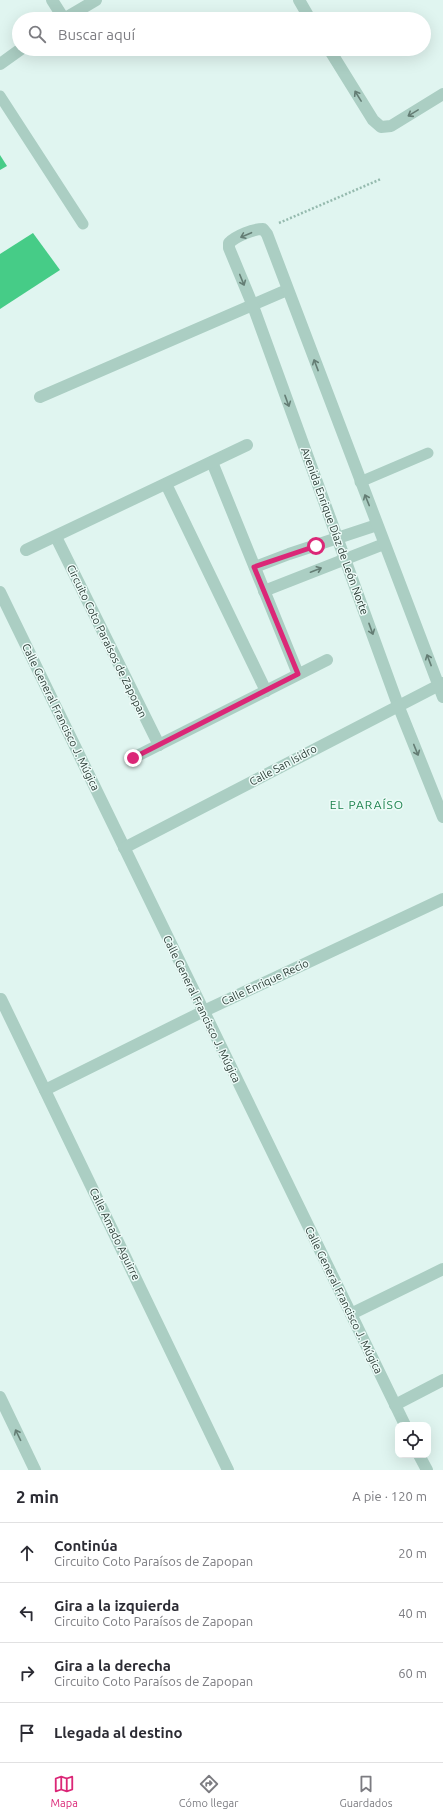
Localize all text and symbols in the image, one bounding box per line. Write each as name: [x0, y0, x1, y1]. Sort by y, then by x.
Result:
search box: [12, 12, 431, 56]
icon: search: [26, 23, 48, 45]
text: Buscar aquí: [58, 26, 135, 43]
one-way arrow: [354, 91, 362, 102]
one-way arrow: [407, 109, 419, 117]
one-way arrow: [240, 231, 252, 239]
one-way arrow: [239, 273, 246, 285]
one-way arrow: [311, 360, 319, 372]
one-way arrow: [284, 395, 292, 407]
street label: Avenida Enrique Díaz de León Norte: [299, 446, 371, 616]
one-way arrow: [363, 494, 371, 506]
route start: [307, 537, 325, 555]
street label: Circuito Coto Paraísos de Zapopan: [65, 563, 149, 719]
one-way arrow: [309, 566, 321, 574]
one-way arrow: [367, 622, 375, 634]
street label: Calle General Francisco J. Múgica: [20, 641, 102, 793]
one-way arrow: [424, 655, 432, 667]
street label: Calle San Isidro: [247, 742, 319, 788]
one-way arrow: [413, 744, 421, 756]
route end: [124, 749, 142, 767]
district label: EL PARAÍSO: [330, 798, 404, 811]
street label: Calle General Francisco J. Múgica: [161, 933, 243, 1085]
street label: Calle Enrique Recio: [220, 957, 310, 1007]
street label: Calle Amado Aguirre: [87, 1186, 143, 1282]
street label: Calle General Francisco J. Múgica: [303, 1224, 385, 1376]
map controls: [395, 1422, 431, 1458]
button: locate: [395, 1422, 431, 1458]
one-way arrow: [14, 1429, 21, 1441]
text: 2 min: [16, 1487, 59, 1506]
text: A pie · 120 m: [352, 1489, 427, 1503]
text: Continúa: [54, 1537, 118, 1554]
icon: ahead: [16, 1542, 38, 1564]
text: 20 m: [398, 1546, 427, 1560]
text: Circuito Coto Paraísos de Zapopan: [54, 1554, 253, 1568]
text: Gira a la izquierda: [54, 1597, 180, 1614]
icon: left: [16, 1602, 38, 1624]
text: 40 m: [398, 1606, 427, 1620]
text: Circuito Coto Paraísos de Zapopan: [54, 1614, 253, 1628]
text: Gira a la derecha: [54, 1657, 171, 1674]
icon: right: [16, 1662, 38, 1684]
text: 60 m: [398, 1666, 427, 1680]
text: Circuito Coto Paraísos de Zapopan: [54, 1674, 253, 1688]
icon: arrive: [16, 1722, 38, 1744]
text: Llegada al destino: [54, 1724, 183, 1741]
tab: Mapa: [50, 1773, 78, 1809]
tab: Cómo llegar: [179, 1773, 238, 1809]
tab: Guardados: [339, 1773, 393, 1809]

